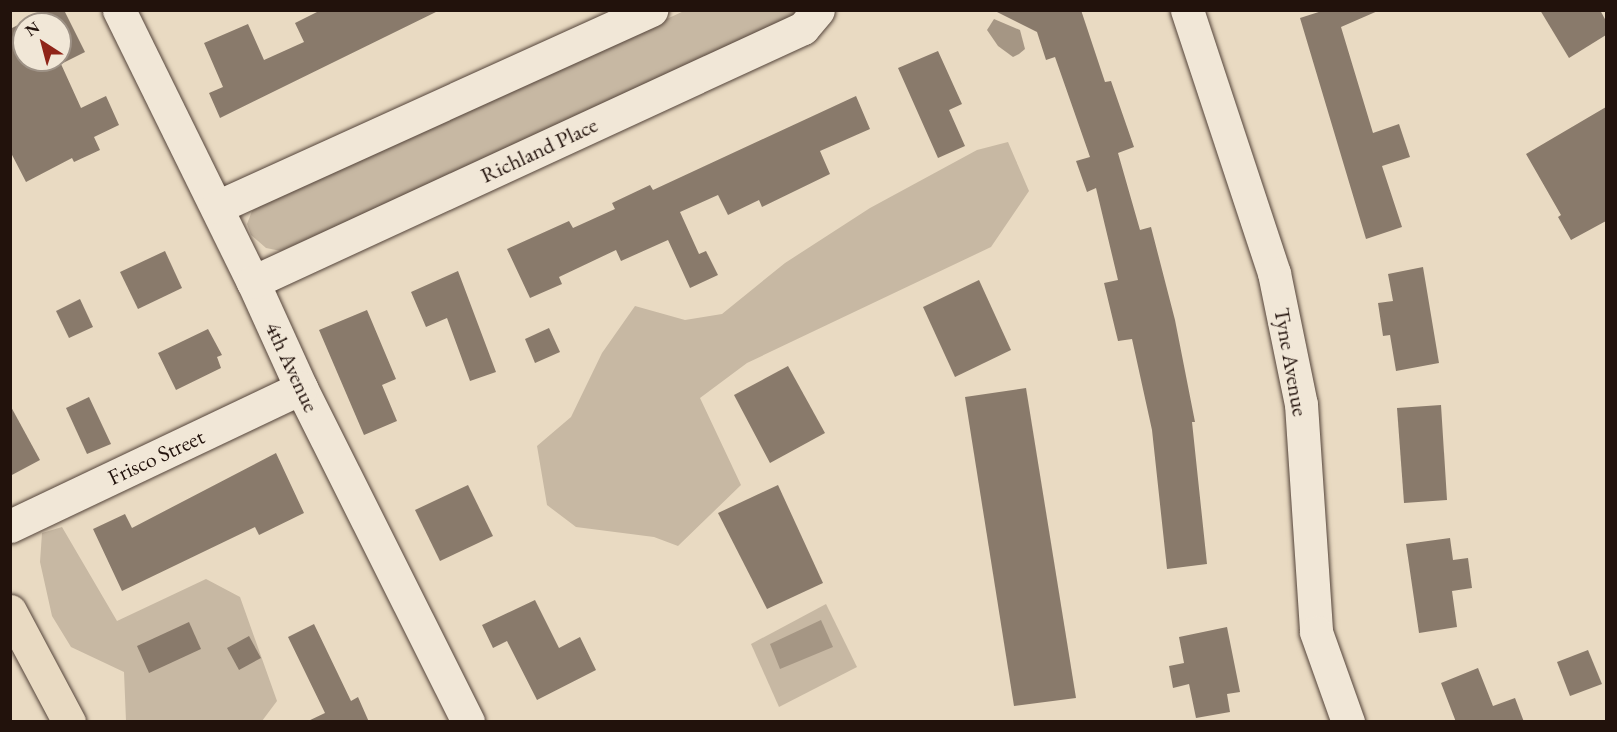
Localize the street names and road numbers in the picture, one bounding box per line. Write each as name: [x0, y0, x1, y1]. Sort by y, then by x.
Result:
street label: Richland Place: [476, 111, 602, 189]
street label: Tyne Avenue: [1268, 306, 1314, 418]
street label: 4th Avenue: [260, 318, 324, 416]
street label: Frisco Street: [104, 423, 208, 491]

